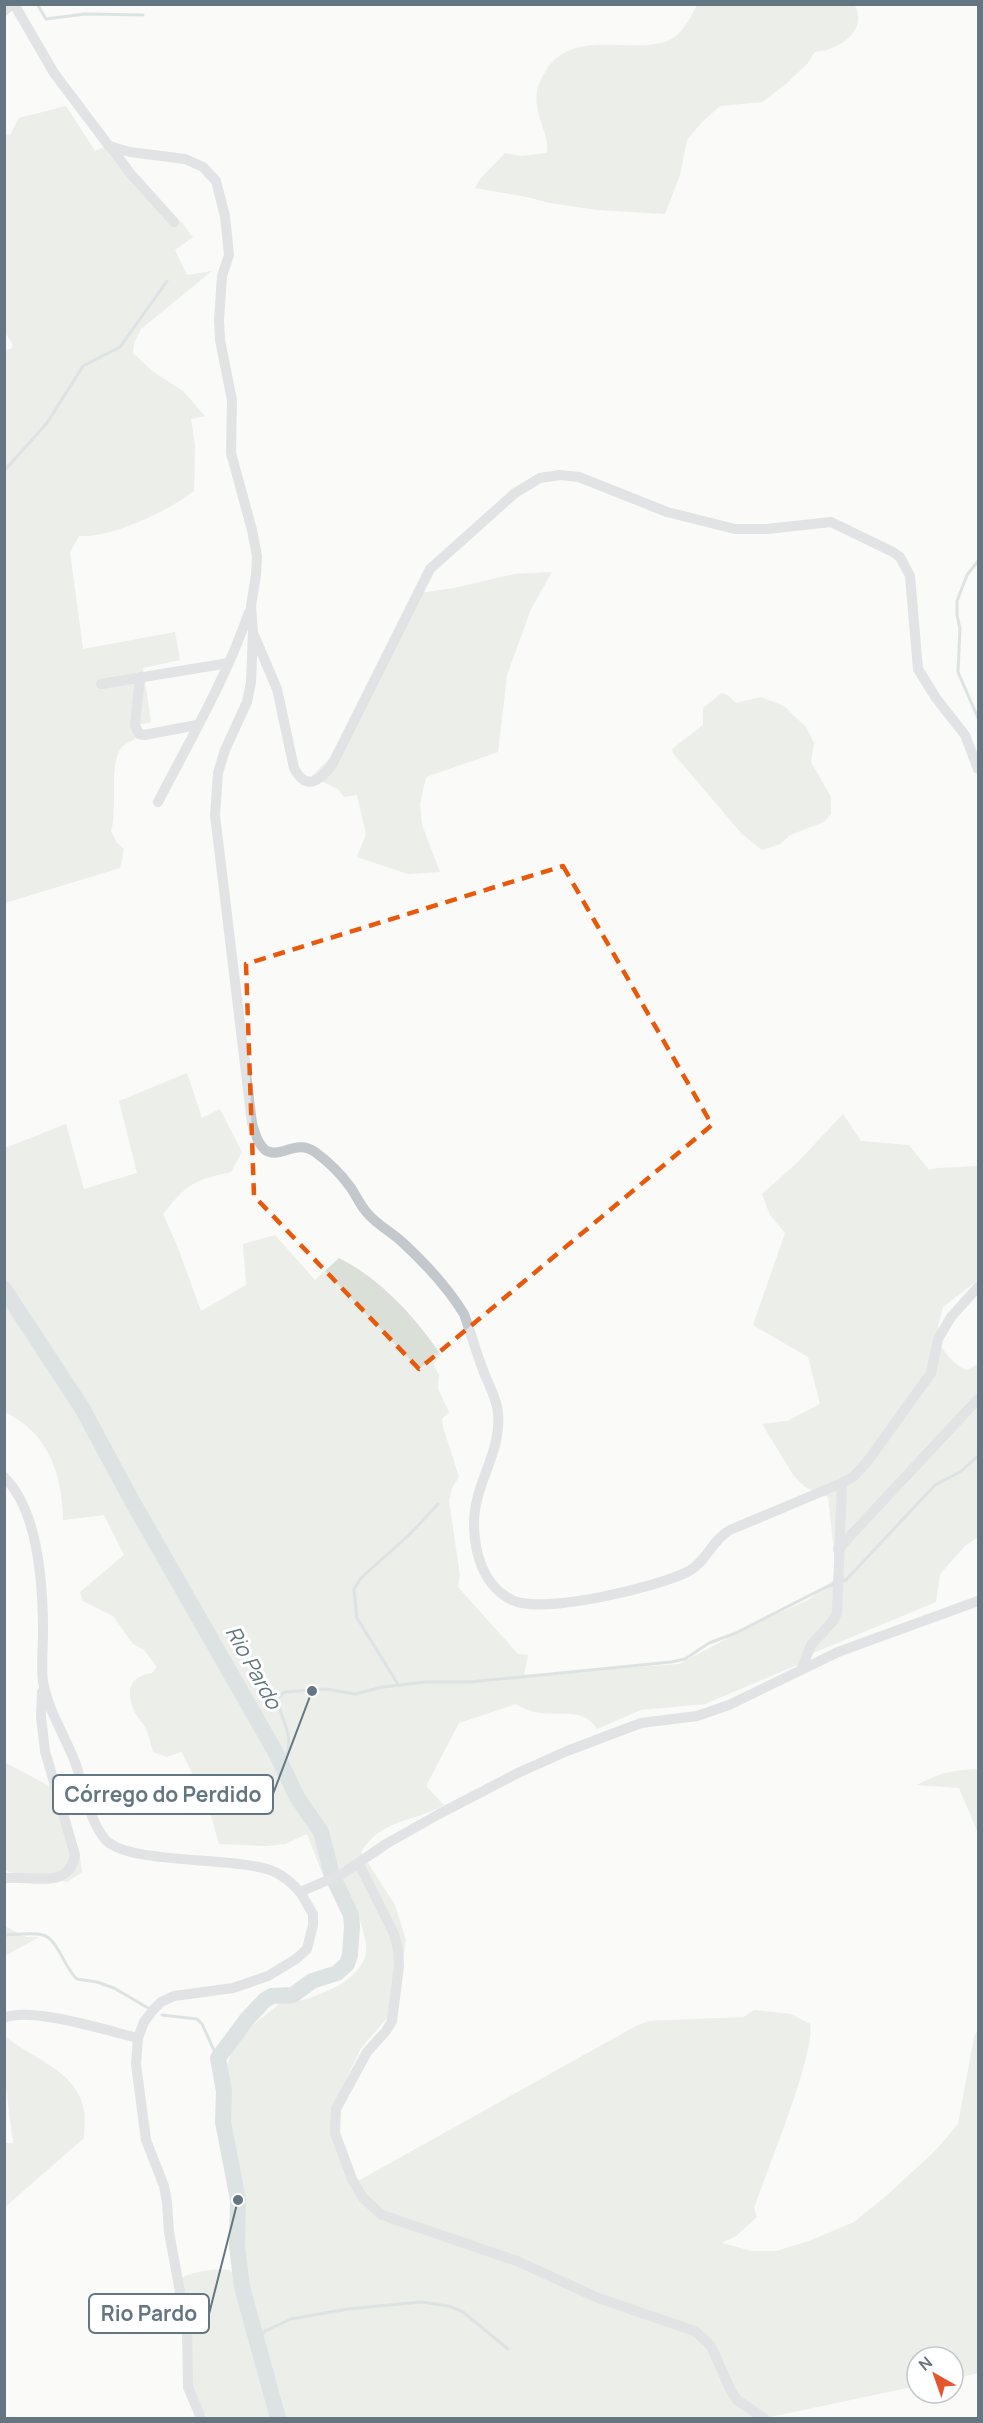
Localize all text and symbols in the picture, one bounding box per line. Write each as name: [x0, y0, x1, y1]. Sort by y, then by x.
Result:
water label: Rio Pardo: [220, 1620, 289, 1715]
callout: Córrego do Perdido: [53, 1775, 273, 1814]
text: Córrego do Perdido: [65, 1780, 261, 1808]
callout: Rio Pardo: [89, 2294, 209, 2333]
text: Rio Pardo: [101, 2299, 197, 2327]
north arrow: [905, 2345, 965, 2405]
text: N: [914, 2351, 937, 2376]

